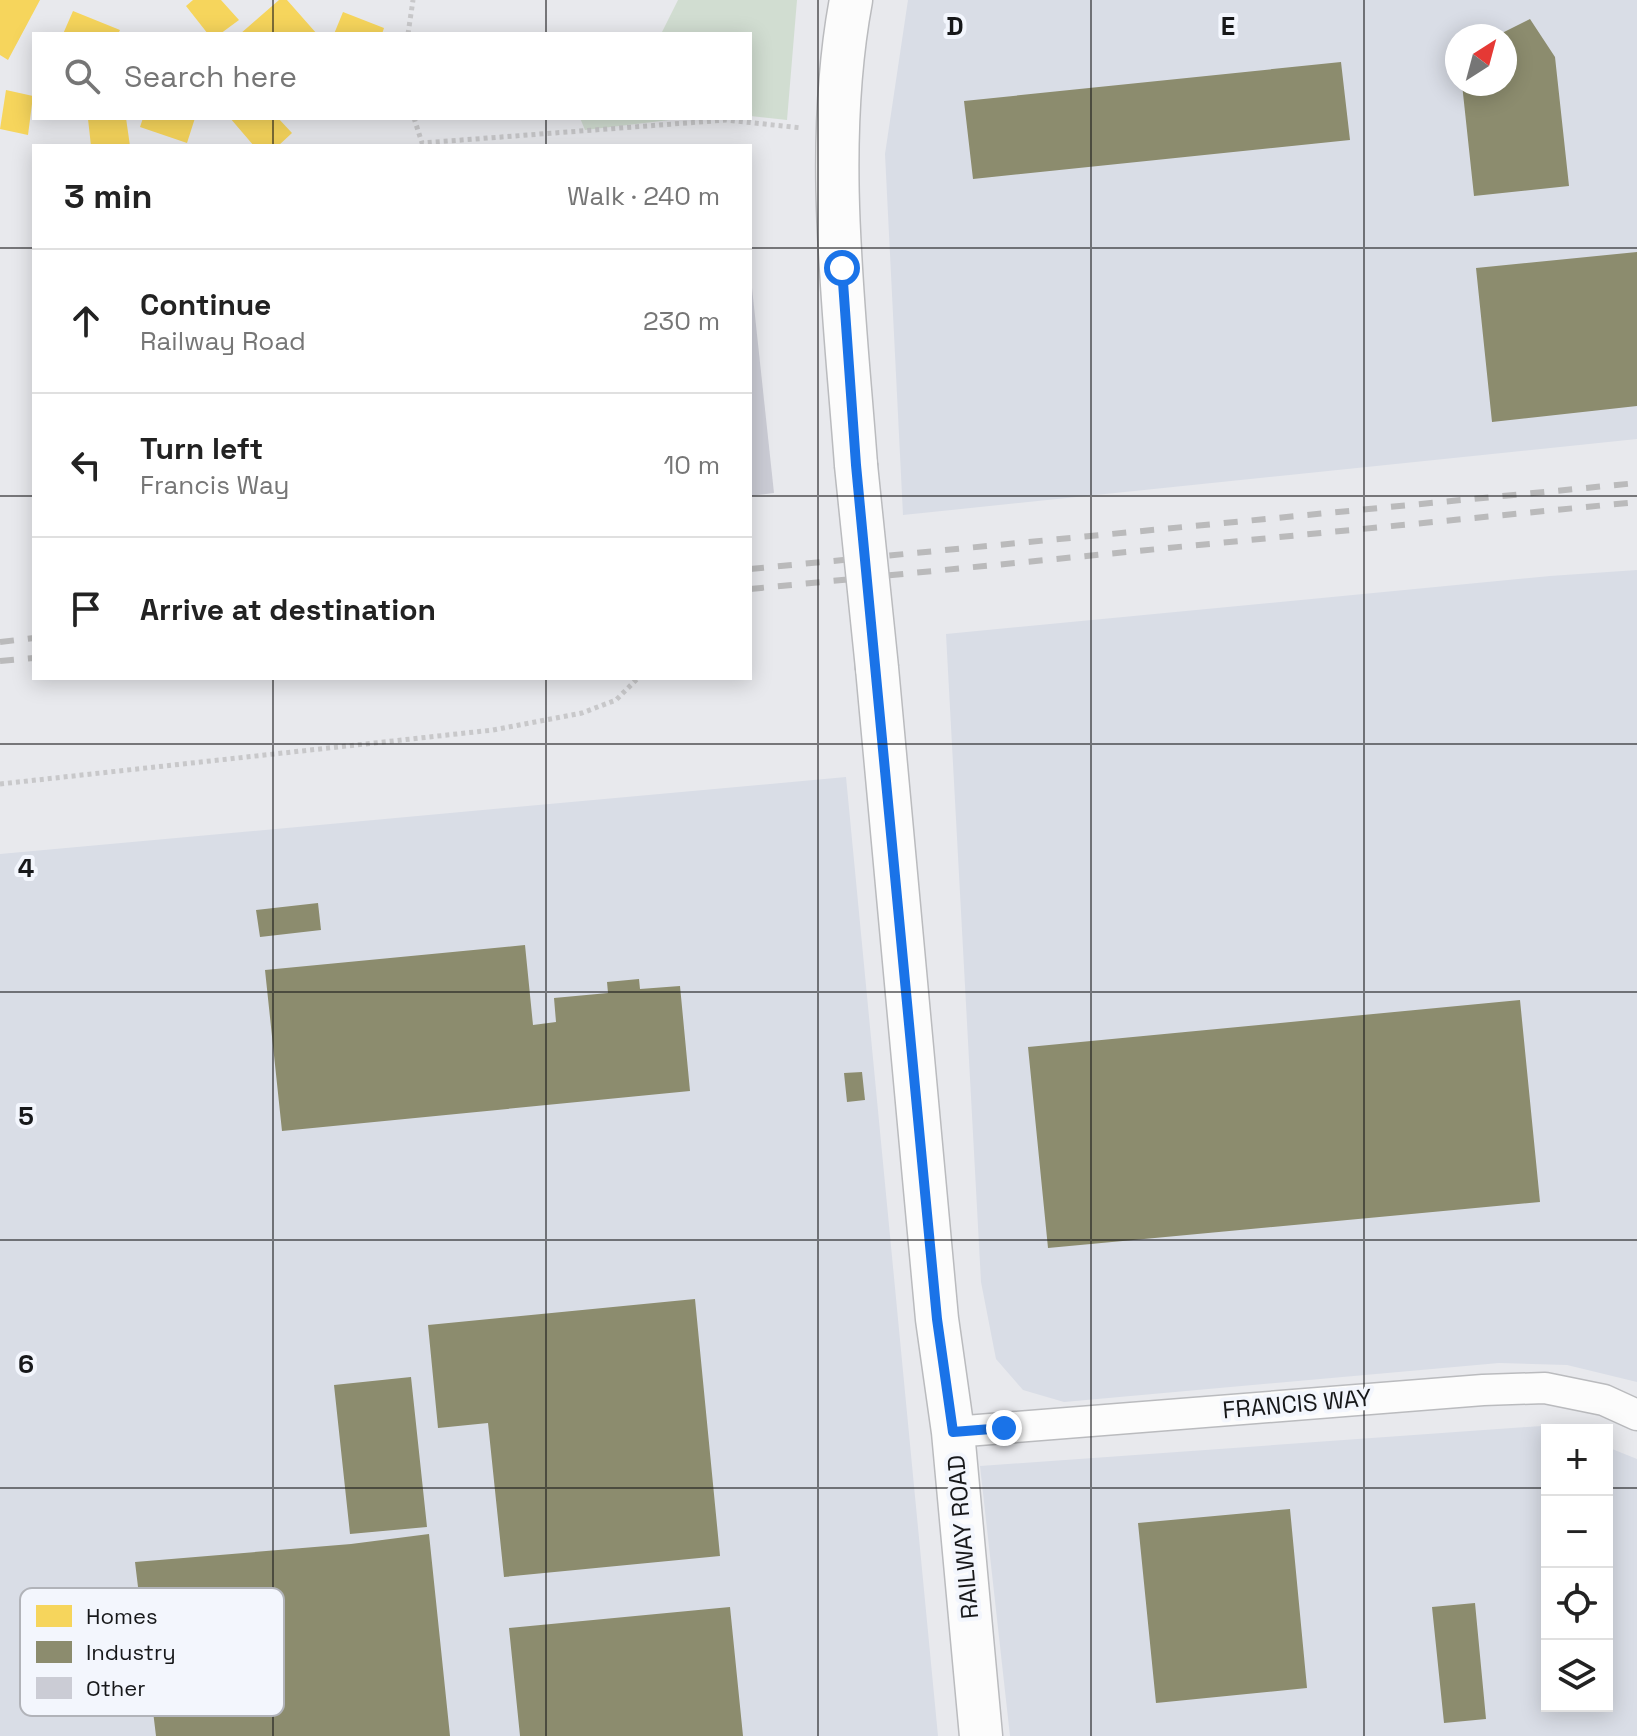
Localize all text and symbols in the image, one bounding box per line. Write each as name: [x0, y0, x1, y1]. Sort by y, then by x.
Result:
text: D: [946, 9, 964, 43]
text: E: [1221, 9, 1235, 43]
north arrow: [1445, 24, 1517, 96]
search box: [32, 32, 752, 120]
icon: search: [60, 54, 104, 98]
text: Search here: [124, 57, 297, 96]
text: 3 min: [64, 175, 152, 218]
text: Walk · 240 m: [567, 179, 720, 213]
route start: [824, 250, 860, 286]
text: Continue: [140, 285, 271, 324]
icon: ahead: [64, 299, 108, 343]
text: 230 m: [643, 304, 720, 338]
text: Railway Road: [140, 324, 306, 358]
text: Turn left: [140, 429, 263, 468]
icon: left: [64, 443, 108, 487]
text: 10 m: [663, 448, 720, 482]
text: Francis Way: [140, 468, 289, 502]
icon: arrive: [64, 587, 108, 631]
text: Arrive at destination: [140, 590, 436, 629]
text: 4: [18, 851, 34, 885]
text: 5: [18, 1099, 34, 1133]
text: 6: [18, 1347, 34, 1381]
street label: FRANCIS WAY: [1221, 1382, 1373, 1425]
route end: [986, 1410, 1022, 1446]
map controls: [1541, 1424, 1613, 1712]
button: +: [1541, 1424, 1613, 1496]
street label: RAILWAY ROAD: [940, 1454, 985, 1620]
button: −: [1541, 1496, 1613, 1568]
button: locate: [1541, 1568, 1613, 1640]
legend: [20, 1588, 284, 1716]
text: Homes: [86, 1602, 158, 1630]
text: Industry: [86, 1638, 176, 1666]
button: layers: [1541, 1640, 1613, 1712]
text: Other: [86, 1674, 146, 1702]

